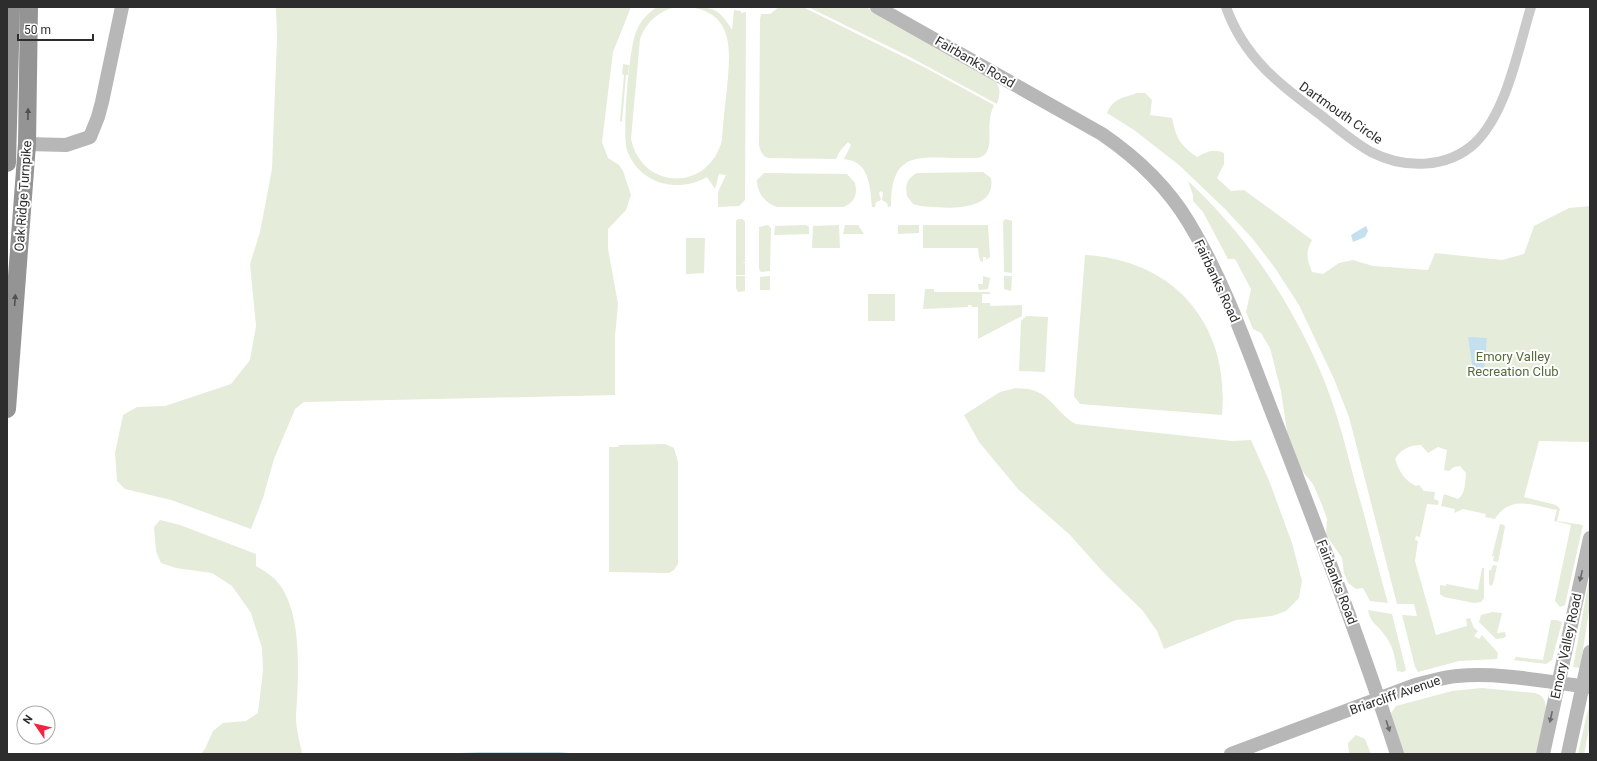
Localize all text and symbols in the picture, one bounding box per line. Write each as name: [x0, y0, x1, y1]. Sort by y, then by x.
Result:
scale bar: [18, 16, 93, 42]
text: 50 m: [24, 23, 51, 37]
street label: Fairbanks Road: [932, 33, 1018, 91]
street label: Dartmouth Circle: [1297, 79, 1386, 147]
one-way arrow: [25, 107, 31, 120]
street label: Oak Ridge Turnpike: [12, 140, 34, 252]
street label: Fairbanks Road: [1191, 237, 1243, 325]
one-way arrow: [12, 294, 19, 306]
park label: Emory Valley Recreation Club: [1467, 349, 1559, 379]
street label: Fairbanks Road: [1314, 538, 1360, 626]
one-way arrow: [1578, 570, 1584, 582]
street label: Emory Valley Road: [1547, 592, 1585, 700]
street label: Briarcliff Avenue: [1348, 672, 1442, 718]
north arrow: [16, 705, 56, 745]
one-way arrow: [1547, 711, 1553, 723]
text: N: [21, 713, 36, 727]
one-way arrow: [1386, 721, 1392, 733]

